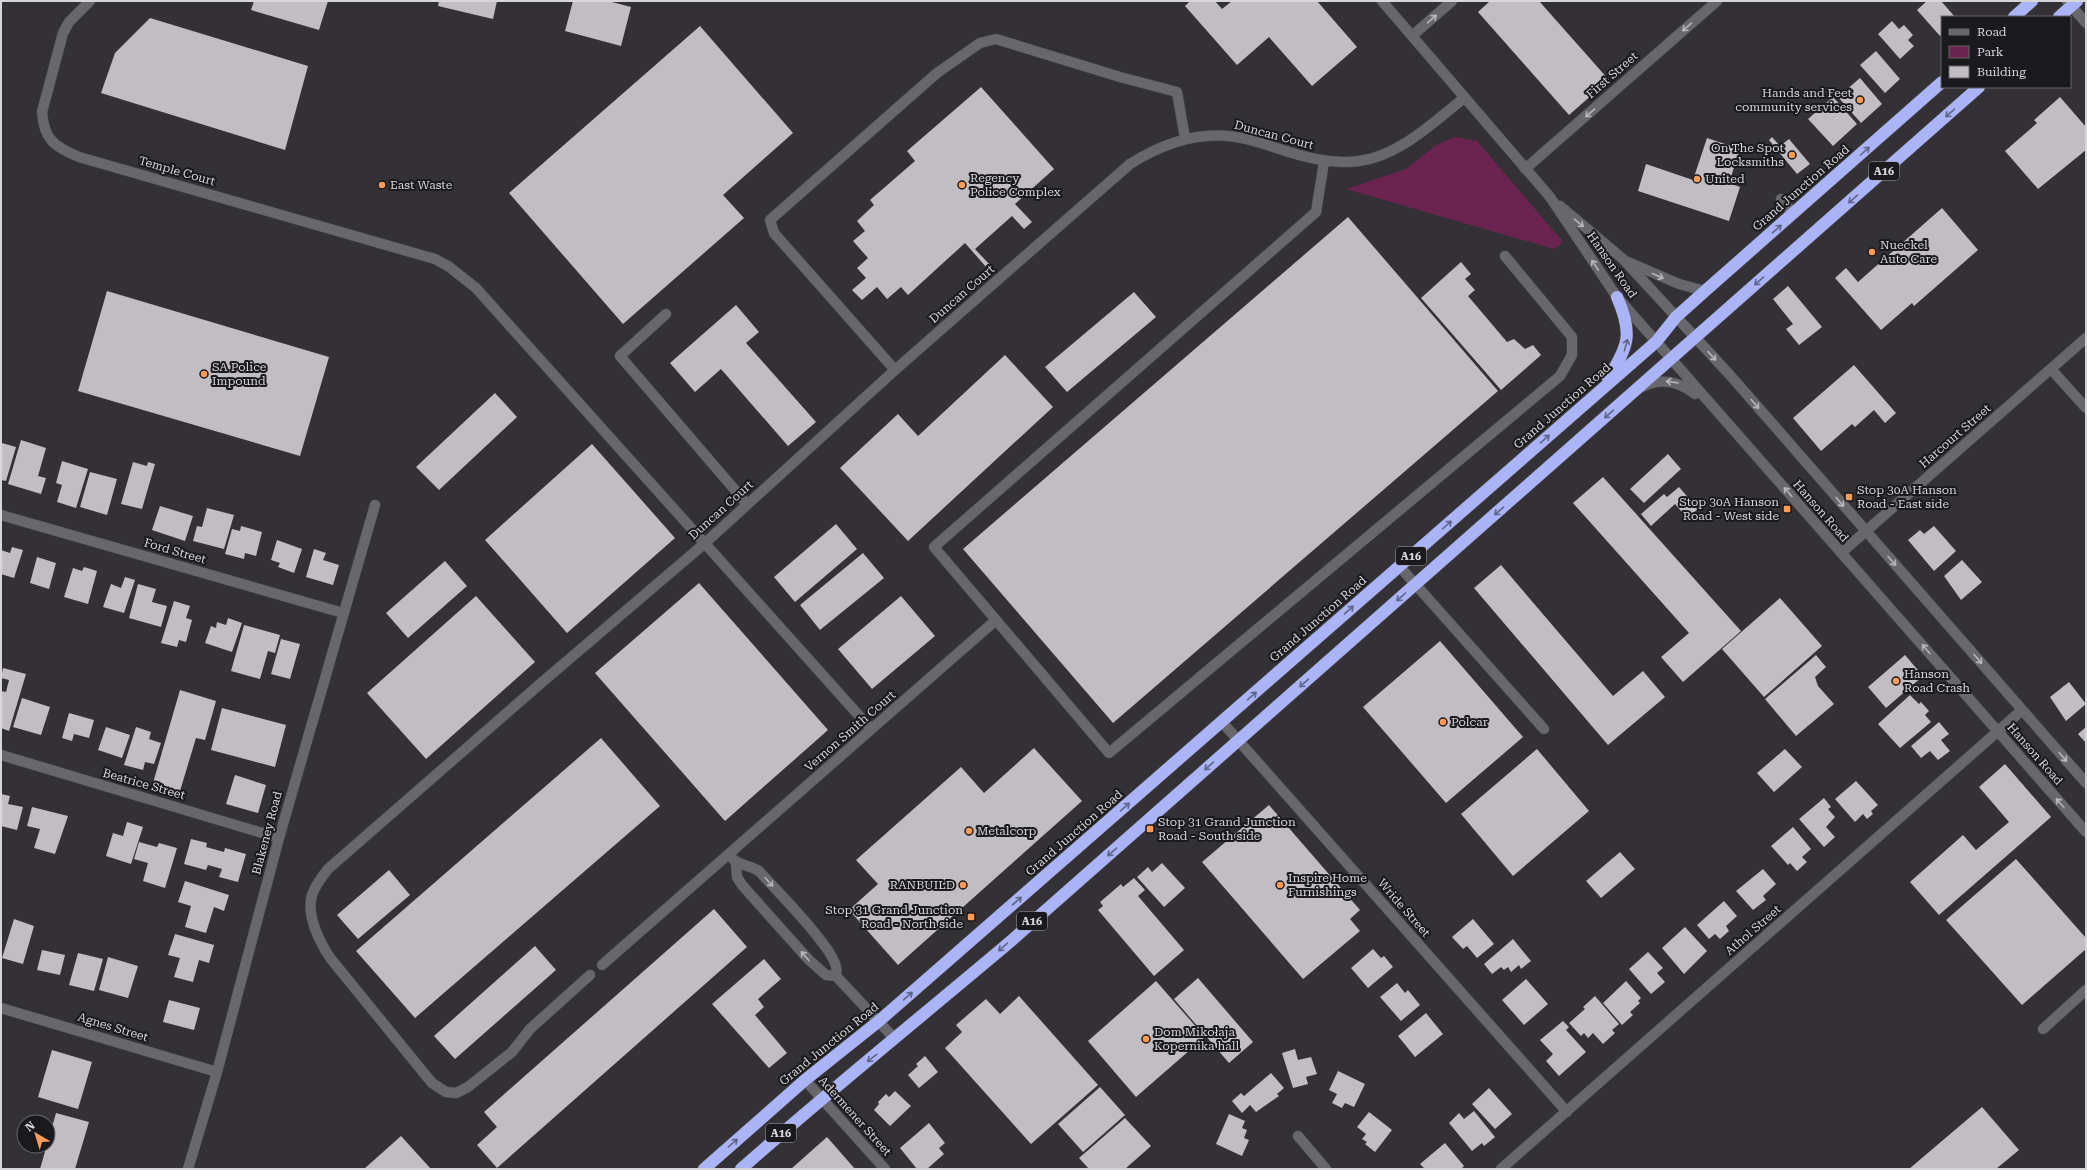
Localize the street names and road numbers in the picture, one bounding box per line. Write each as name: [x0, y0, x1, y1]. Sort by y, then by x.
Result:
street label: First Street: [1583, 49, 1641, 101]
street label: Duncan Court: [1233, 118, 1316, 152]
street label: Grand Junction Road: [1750, 142, 1852, 234]
street label: Temple Court: [137, 153, 217, 189]
road number: A16: [1869, 162, 1899, 180]
street label: Hanson Road: [1584, 229, 1640, 301]
street label: Duncan Court: [927, 262, 998, 326]
street label: Grand Junction Road: [1511, 360, 1613, 452]
street label: Harcourt Street: [1917, 401, 1994, 471]
street label: Duncan Court: [686, 477, 756, 543]
street label: Hanson Road: [1790, 477, 1852, 545]
street label: Ford Street: [142, 535, 208, 567]
road number: A16: [1396, 547, 1426, 565]
street label: Grand Junction Road: [1267, 573, 1369, 665]
street label: Vernon Smith Court: [802, 687, 899, 774]
street label: Hanson Road: [2004, 720, 2066, 788]
street label: Beatrice Street: [101, 766, 187, 803]
street label: Grand Junction Road: [1023, 787, 1125, 879]
street label: Blakeney Road: [249, 789, 285, 876]
street label: Wride Street: [1375, 876, 1433, 940]
street label: Athol Street: [1722, 902, 1784, 958]
road number: A16: [1017, 912, 1047, 930]
street label: Grand Junction Road: [777, 999, 882, 1088]
street label: Agnes Street: [76, 1010, 150, 1044]
street label: Adermener Street: [816, 1073, 895, 1159]
road number: A16: [766, 1124, 796, 1142]

